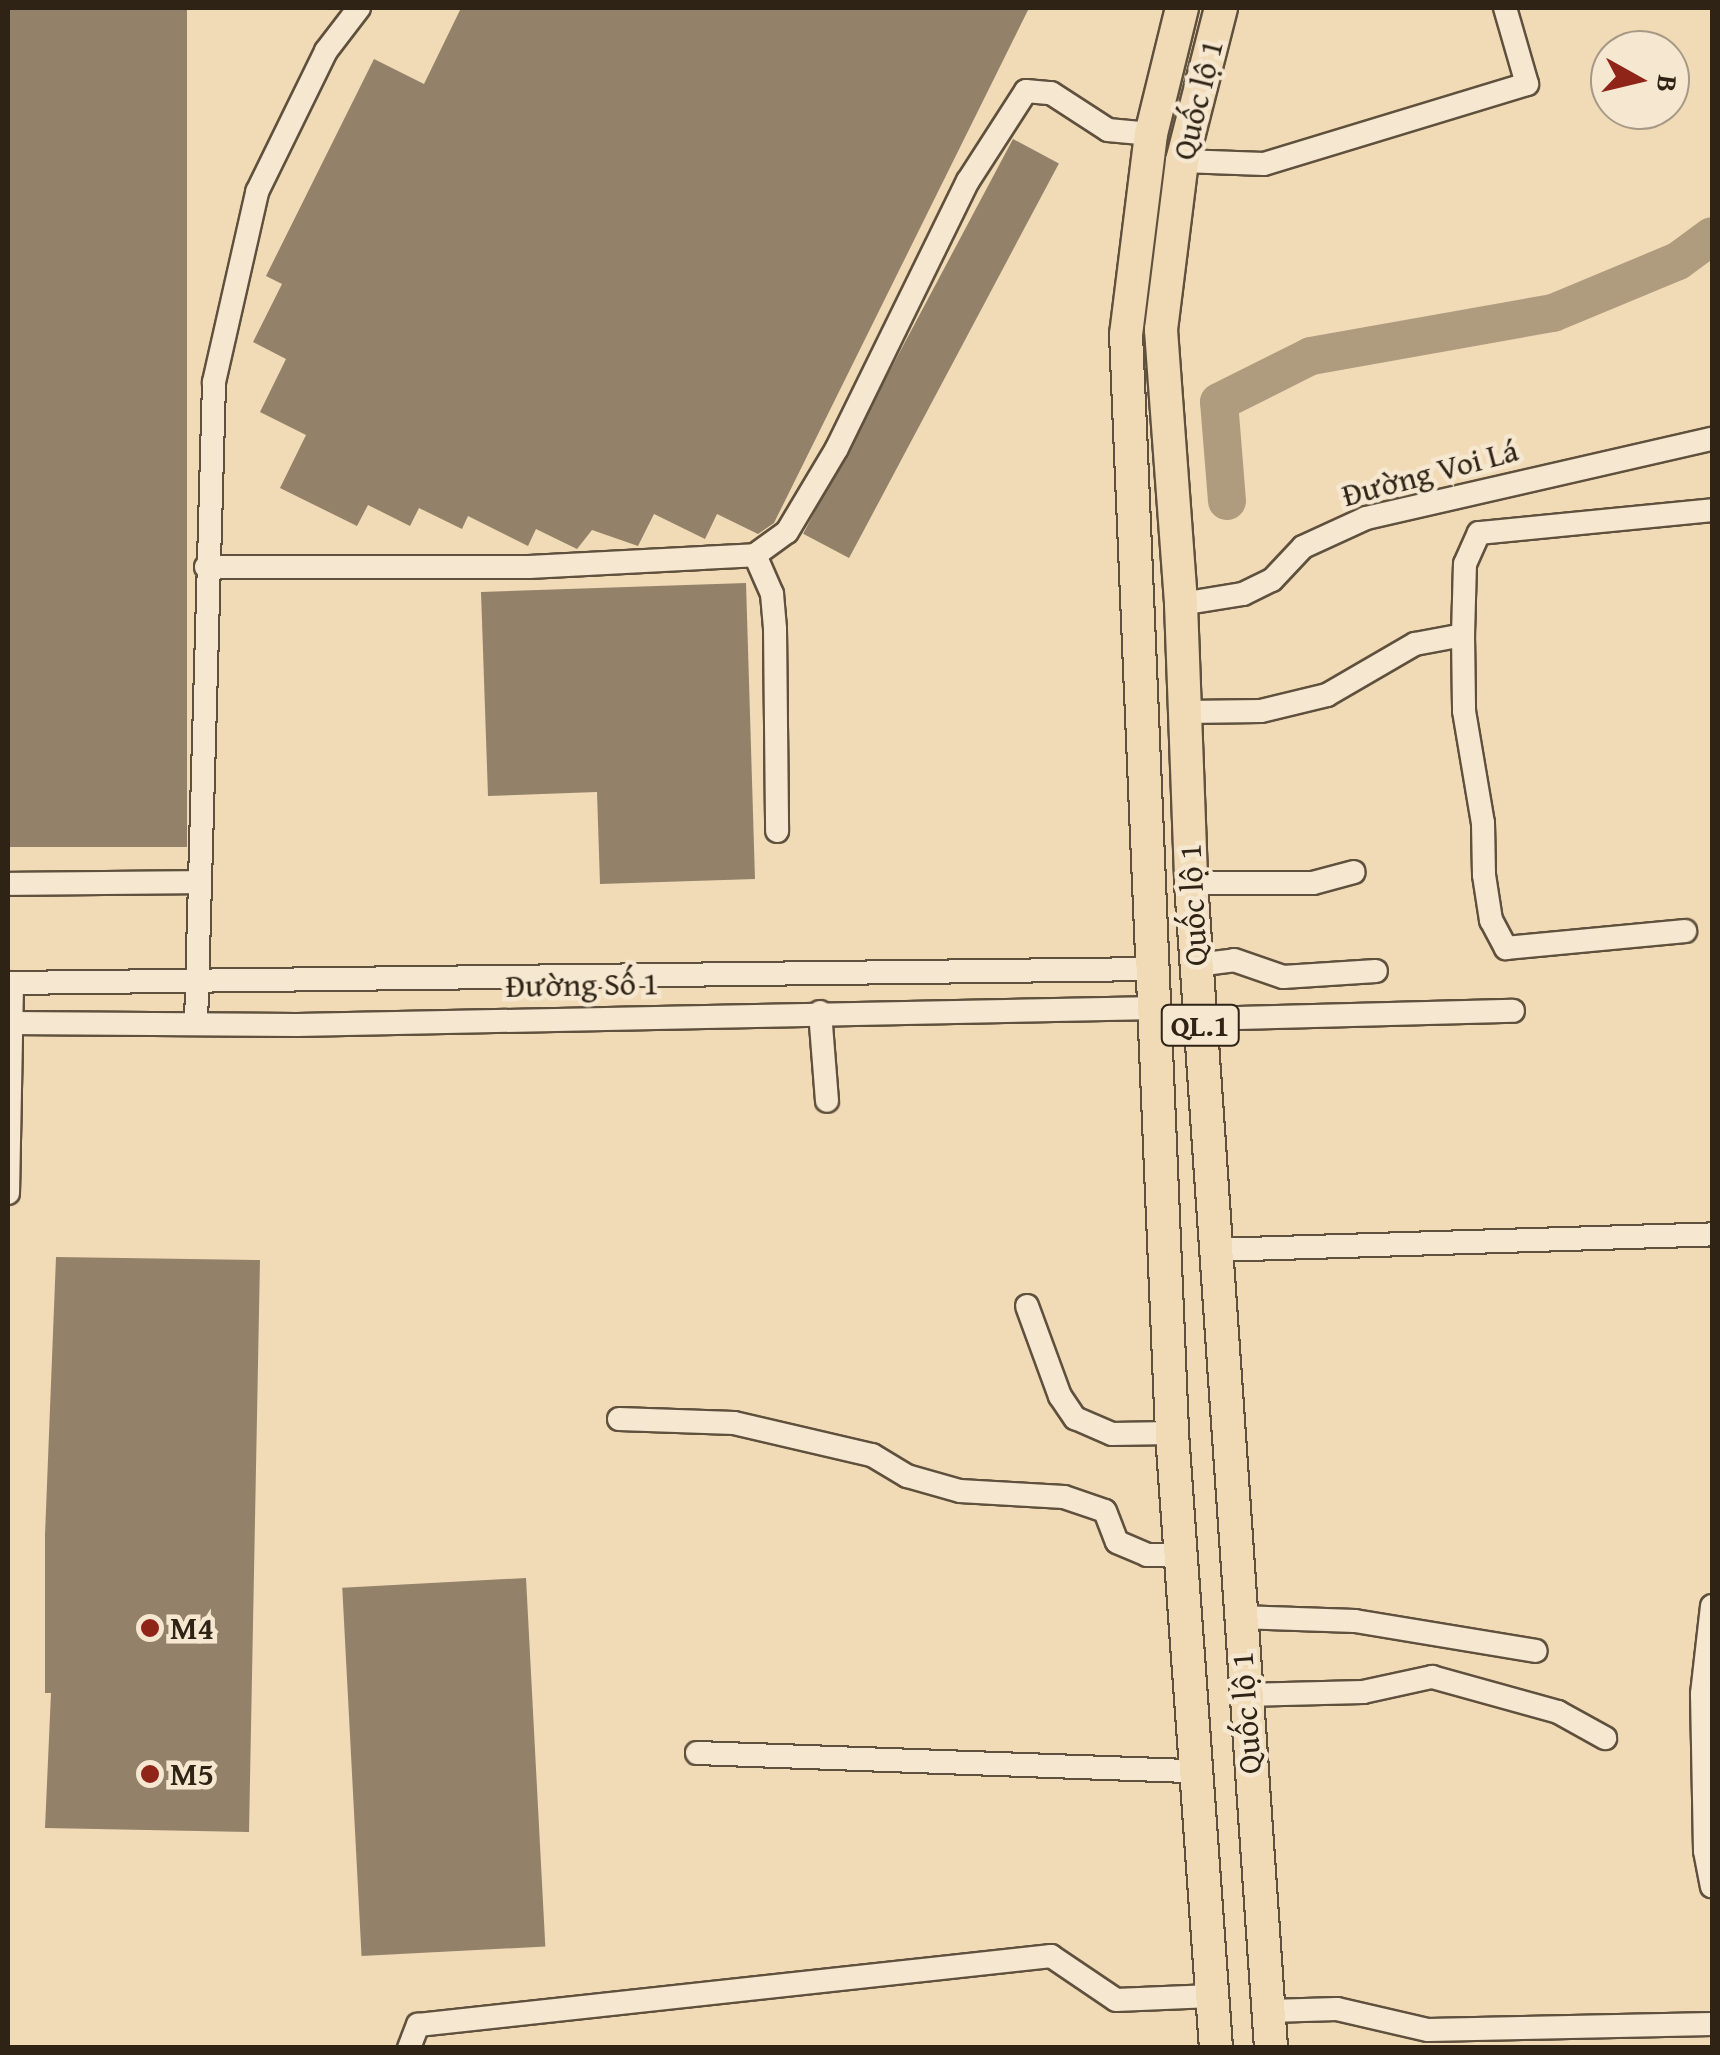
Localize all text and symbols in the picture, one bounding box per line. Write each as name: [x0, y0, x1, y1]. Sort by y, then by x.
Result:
north arrow: [1590, 30, 1690, 130]
street label: Quốc lộ 1: [1165, 36, 1231, 164]
text: B: [1647, 73, 1690, 95]
street label: Đường Voi Lá: [1338, 431, 1522, 515]
street label: Quốc lộ 1: [1171, 843, 1215, 967]
street label: Đường Số 1: [505, 964, 659, 1006]
road number: QL.1: [1160, 1000, 1240, 1050]
place label: M4: [170, 1609, 214, 1647]
marker: M4: [139, 1617, 161, 1639]
street label: Quốc lộ 1: [1223, 1651, 1269, 1775]
place label: M5: [170, 1755, 214, 1793]
marker: M5: [139, 1763, 161, 1785]

